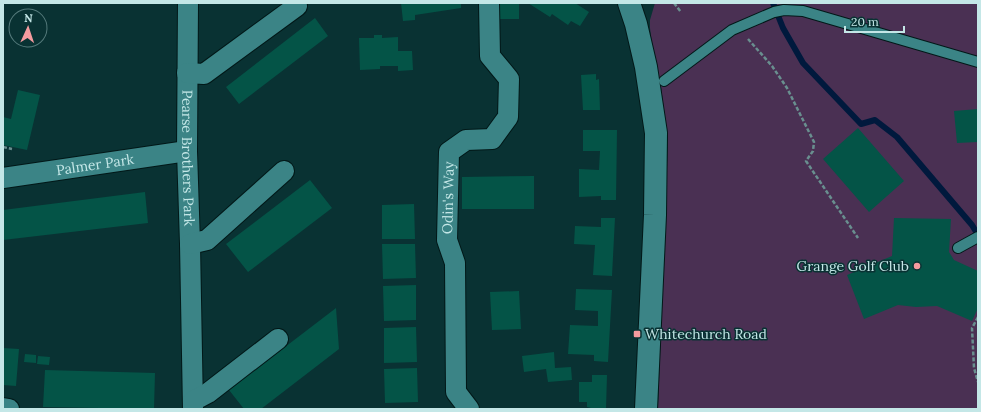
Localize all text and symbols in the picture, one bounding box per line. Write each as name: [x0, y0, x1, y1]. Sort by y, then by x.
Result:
north arrow: [8, 8, 48, 48]
scale bar: [845, 8, 904, 34]
text: N: [24, 11, 34, 25]
text: 20 m: [851, 14, 879, 29]
street label: Pearse Brothers Park: [178, 90, 198, 227]
street label: Palmer Park: [55, 150, 136, 179]
street label: Odin's Way: [438, 161, 458, 234]
place label: Grange Golf Club: [797, 257, 909, 275]
marker: Grange Golf Club: [912, 261, 922, 271]
place label: Whitechurch Road: [645, 325, 767, 343]
marker: Whitechurch Road: [632, 329, 642, 339]

